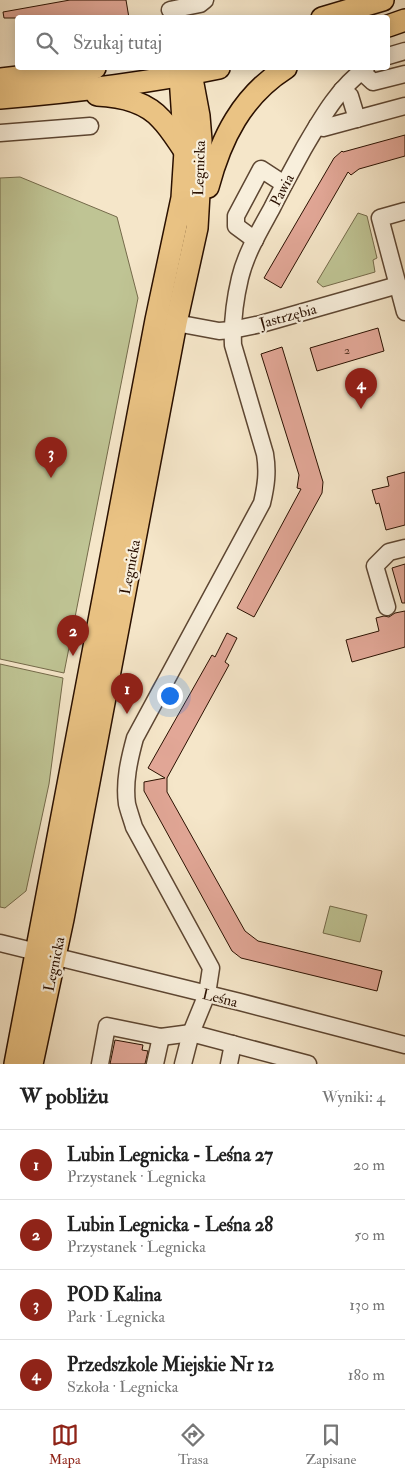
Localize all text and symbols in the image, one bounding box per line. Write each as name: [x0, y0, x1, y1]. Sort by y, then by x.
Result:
search box: [15, 15, 390, 70]
icon: search: [33, 29, 61, 57]
text: Szukaj tutaj: [73, 31, 162, 55]
street label: Legnicka: [189, 139, 210, 196]
street label: Pawia: [266, 170, 299, 210]
street label: Jastrzębia: [256, 300, 320, 334]
house number: 2: [344, 343, 350, 358]
pin: 4: [345, 368, 377, 409]
pin: 3: [35, 437, 67, 478]
street label: Legnicka: [116, 537, 145, 596]
pin: 2: [57, 615, 89, 656]
pin: 1: [111, 673, 143, 714]
your location: [157, 683, 183, 709]
street label: Legnicka: [39, 934, 70, 993]
street label: Leśna: [200, 985, 241, 1012]
text: W pobliżu: [20, 1083, 109, 1110]
text: Wyniki: 4: [322, 1087, 385, 1107]
text: Lubin Legnicka - Leśna 27: [67, 1143, 273, 1167]
text: 1: [33, 1155, 39, 1175]
text: 20 m: [353, 1155, 385, 1175]
text: Przystanek · Legnicka: [67, 1167, 206, 1187]
text: Lubin Legnicka - Leśna 28: [67, 1213, 273, 1237]
text: 2: [32, 1225, 40, 1245]
text: 50 m: [354, 1225, 385, 1245]
text: Przystanek · Legnicka: [67, 1237, 206, 1257]
text: POD Kalina: [67, 1283, 162, 1307]
text: 3: [33, 1295, 39, 1315]
text: 130 m: [349, 1295, 385, 1315]
text: Park · Legnicka: [67, 1307, 165, 1327]
text: Przedszkole Miejskie Nr 12: [67, 1353, 274, 1377]
text: 4: [32, 1365, 40, 1385]
text: 180 m: [348, 1365, 385, 1385]
text: Szkoła · Legnicka: [67, 1377, 178, 1397]
tab: Mapa: [49, 1421, 81, 1468]
tab: Trasa: [178, 1421, 208, 1468]
tab: Zapisane: [306, 1421, 356, 1468]

